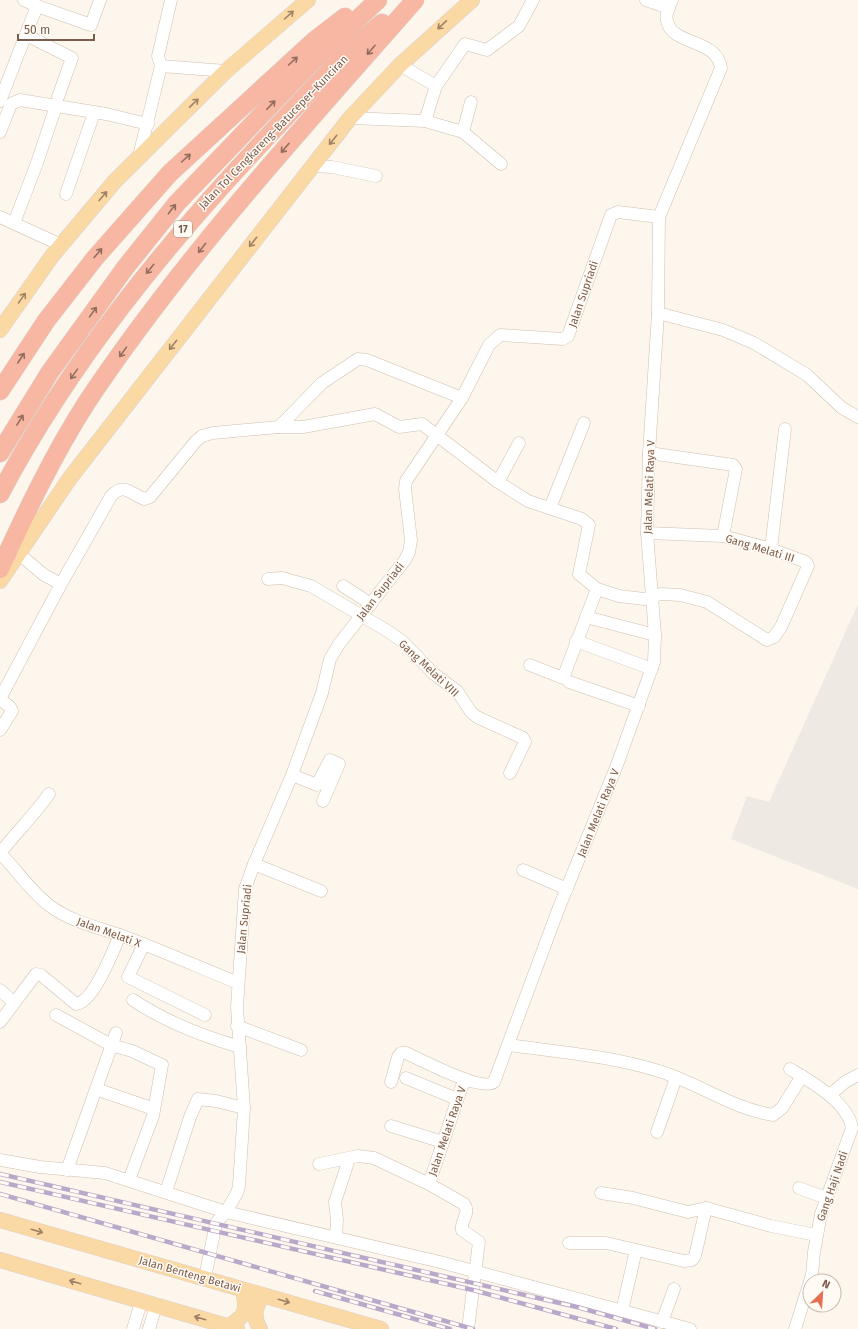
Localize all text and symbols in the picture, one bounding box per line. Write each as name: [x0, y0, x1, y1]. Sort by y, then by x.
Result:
one-way arrow: [284, 11, 294, 20]
scale bar: [18, 16, 94, 42]
one-way arrow: [437, 21, 447, 30]
text: 50 m: [24, 23, 50, 37]
one-way arrow: [366, 45, 375, 56]
street label: Jalan Tol Cengkareng–Batuceper–Kunciran: [196, 53, 351, 212]
one-way arrow: [287, 56, 298, 65]
one-way arrow: [189, 98, 199, 108]
one-way arrow: [266, 100, 276, 110]
one-way arrow: [329, 134, 338, 145]
one-way arrow: [281, 143, 290, 154]
one-way arrow: [181, 153, 191, 163]
one-way arrow: [98, 190, 107, 201]
one-way arrow: [167, 204, 176, 215]
road number: 17: [174, 221, 192, 237]
one-way arrow: [249, 236, 257, 247]
one-way arrow: [198, 243, 207, 254]
one-way arrow: [94, 248, 103, 259]
street label: Jalan Supriadi: [566, 259, 601, 329]
one-way arrow: [146, 264, 155, 274]
one-way arrow: [18, 293, 26, 304]
one-way arrow: [89, 307, 97, 318]
one-way arrow: [169, 339, 178, 350]
one-way arrow: [119, 346, 127, 357]
one-way arrow: [18, 352, 26, 364]
one-way arrow: [70, 368, 78, 379]
one-way arrow: [16, 415, 24, 426]
street label: Jalan Melati Raya V: [641, 439, 658, 534]
street label: Gang Melati III: [724, 532, 796, 565]
street label: Jalan Supriadi: [354, 560, 407, 623]
street label: Gang Melati VIII: [396, 637, 461, 700]
street label: Jalan Melati Raya V: [575, 766, 622, 859]
street label: Jalan Supriadi: [234, 884, 255, 954]
street label: Jalan Melati X: [75, 915, 143, 950]
street label: Jalan Melati Raya V: [426, 1084, 469, 1178]
street label: Gang Haji Nadi: [814, 1149, 851, 1223]
one-way arrow: [31, 1228, 44, 1235]
street label: Jalan Benteng Betawi: [137, 1254, 242, 1295]
north arrow: [802, 1273, 842, 1313]
text: N: [820, 1277, 832, 1292]
one-way arrow: [69, 1278, 82, 1286]
one-way arrow: [277, 1298, 290, 1305]
one-way arrow: [194, 1314, 207, 1321]

